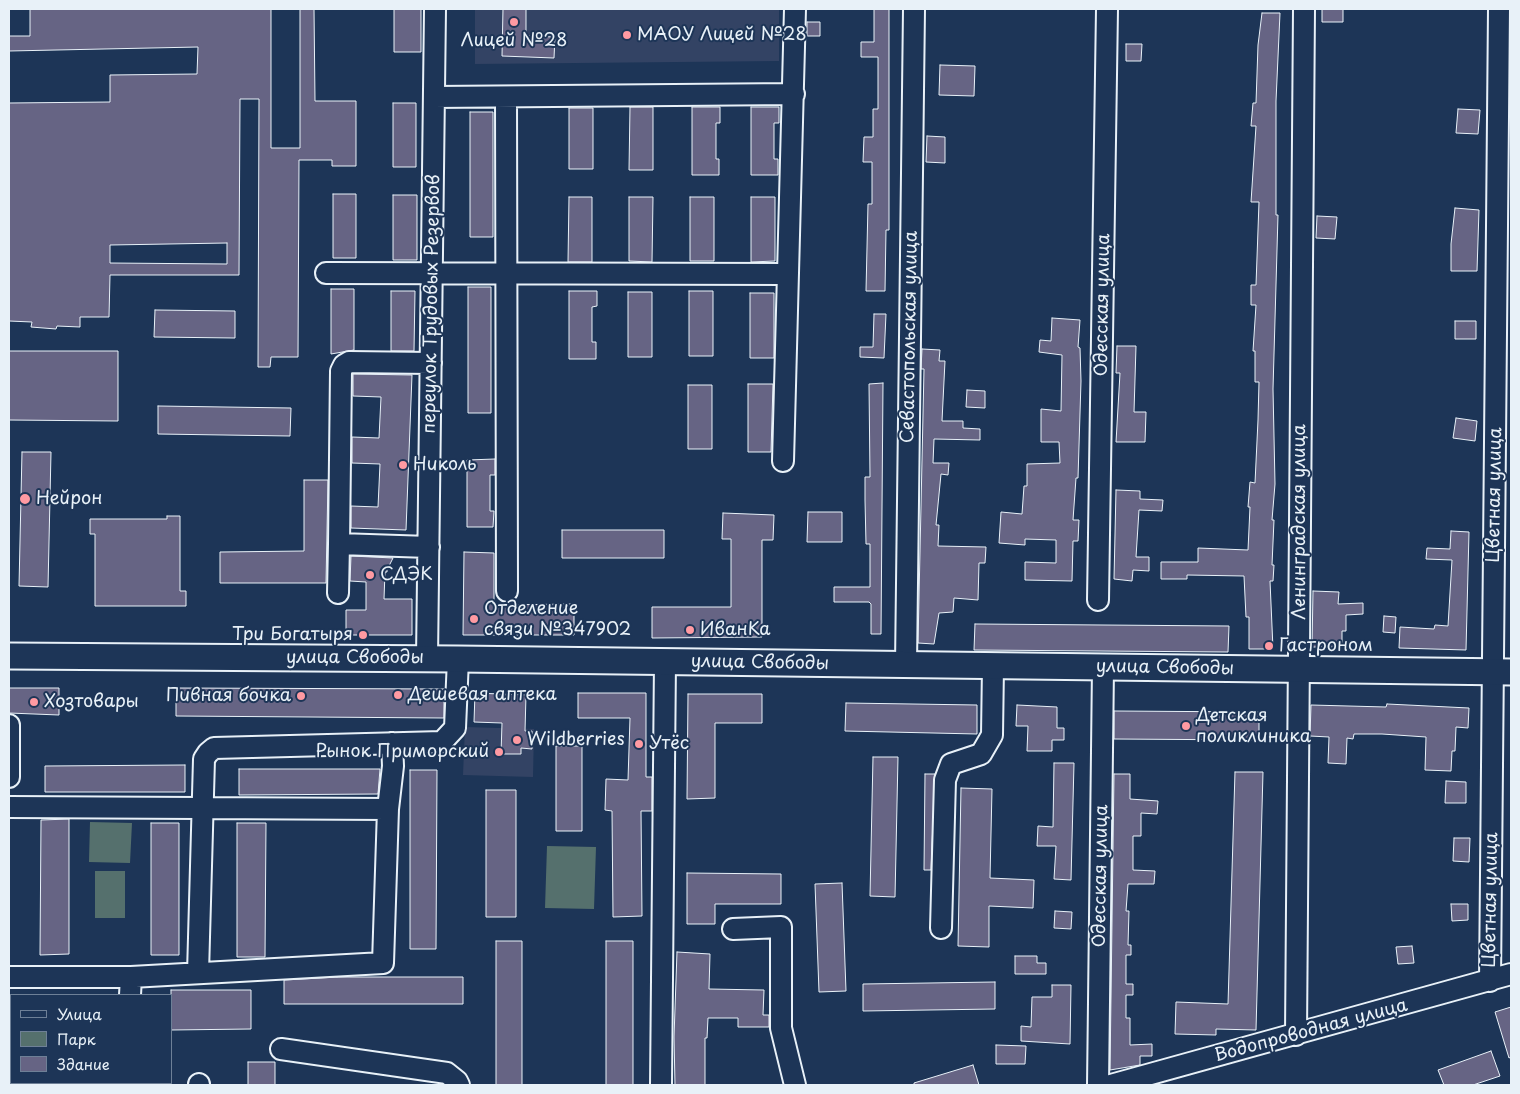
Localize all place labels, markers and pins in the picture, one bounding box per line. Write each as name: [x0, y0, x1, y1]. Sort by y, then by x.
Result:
marker: Лицей №28: [508, 16, 520, 28]
place label: МАОУ Лицей №28: [637, 24, 807, 46]
marker: МАОУ Лицей №28: [621, 29, 633, 41]
place label: Лицей №28: [461, 30, 567, 52]
place label: Николь: [413, 454, 477, 476]
marker: Николь: [397, 459, 409, 471]
place label: Нейрон: [36, 488, 102, 510]
marker: Нейрон: [18, 492, 32, 506]
place label: СДЭК: [380, 564, 433, 586]
marker: СДЭК: [364, 569, 376, 581]
place label: Отделение связи №347902: [484, 598, 631, 640]
marker: Отделение связи №347902: [468, 613, 480, 625]
place label: ИванКа: [700, 619, 770, 641]
place label: Три Богатыря: [232, 624, 353, 646]
marker: ИванКа: [684, 624, 696, 636]
marker: Три Богатыря: [357, 629, 369, 641]
place label: Гастроном: [1279, 635, 1373, 657]
marker: Гастроном: [1263, 640, 1275, 652]
place label: Дешевая аптека: [408, 684, 557, 706]
place label: Пивная бочка: [166, 685, 291, 707]
marker: Дешевая аптека: [392, 689, 404, 701]
marker: Пивная бочка: [295, 690, 307, 702]
place label: Хозтовары: [44, 691, 139, 713]
marker: Хозтовары: [28, 696, 40, 708]
place label: Детская поликлиника: [1196, 705, 1311, 748]
marker: Детская поликлиника: [1180, 720, 1192, 732]
place label: Wildberries: [527, 729, 625, 751]
place label: Утёс: [649, 733, 689, 755]
marker: Wildberries: [511, 734, 523, 746]
marker: Утёс: [633, 738, 645, 750]
place label: Рынок Приморский: [315, 741, 489, 763]
marker: Рынок Приморский: [493, 746, 505, 758]

